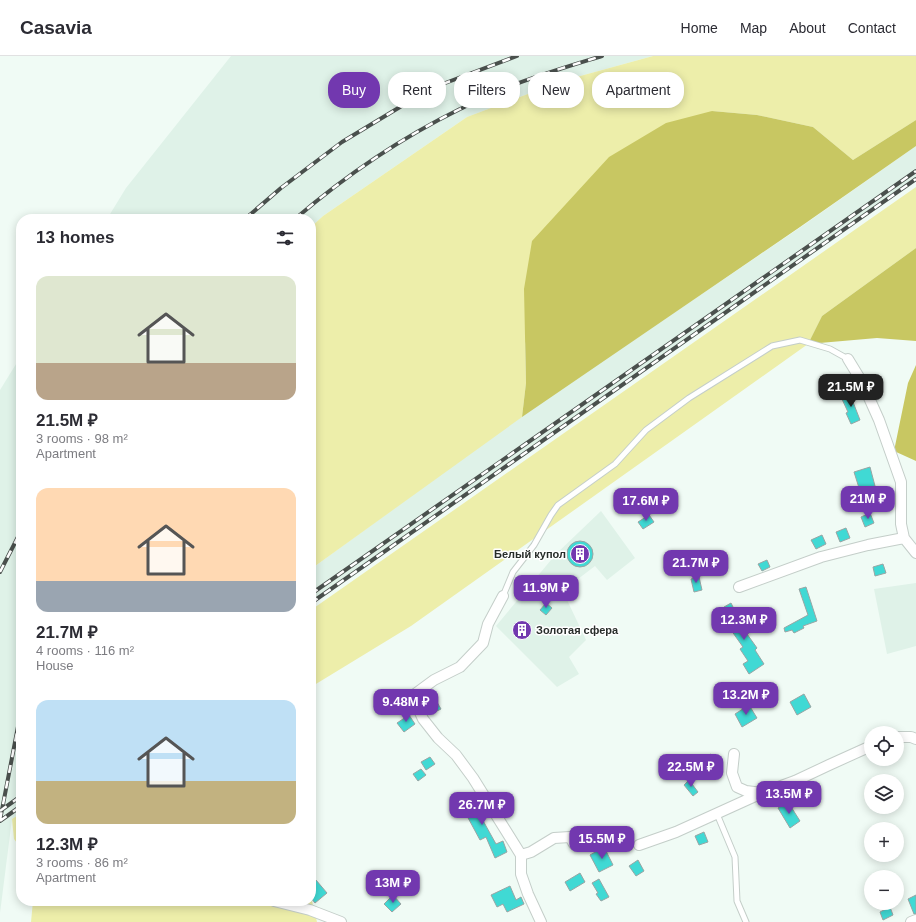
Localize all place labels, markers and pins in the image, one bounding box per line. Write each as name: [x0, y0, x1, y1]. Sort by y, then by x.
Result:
pin: 21.5M ₽: [814, 374, 888, 408]
pin: 21M ₽: [840, 486, 896, 520]
pin: 17.6M ₽: [609, 488, 683, 522]
building icon: Белый купол: [569, 543, 591, 565]
place label: Белый купол: [494, 548, 566, 560]
pin: 21.7M ₽: [659, 550, 733, 584]
pin: 11.9M ₽: [509, 575, 583, 609]
pin: 12.3M ₽: [707, 607, 781, 641]
building icon: Золотая сфера: [511, 619, 533, 641]
place label: Золотая сфера: [536, 624, 619, 636]
pin: 13.2M ₽: [709, 682, 783, 716]
pin: 9.48M ₽: [369, 689, 443, 723]
pin: 22.5M ₽: [654, 754, 728, 788]
pin: 13.5M ₽: [752, 781, 826, 815]
pin: 26.7M ₽: [445, 792, 519, 826]
pin: 15.5M ₽: [565, 826, 639, 860]
pin: 13M ₽: [365, 870, 421, 904]

